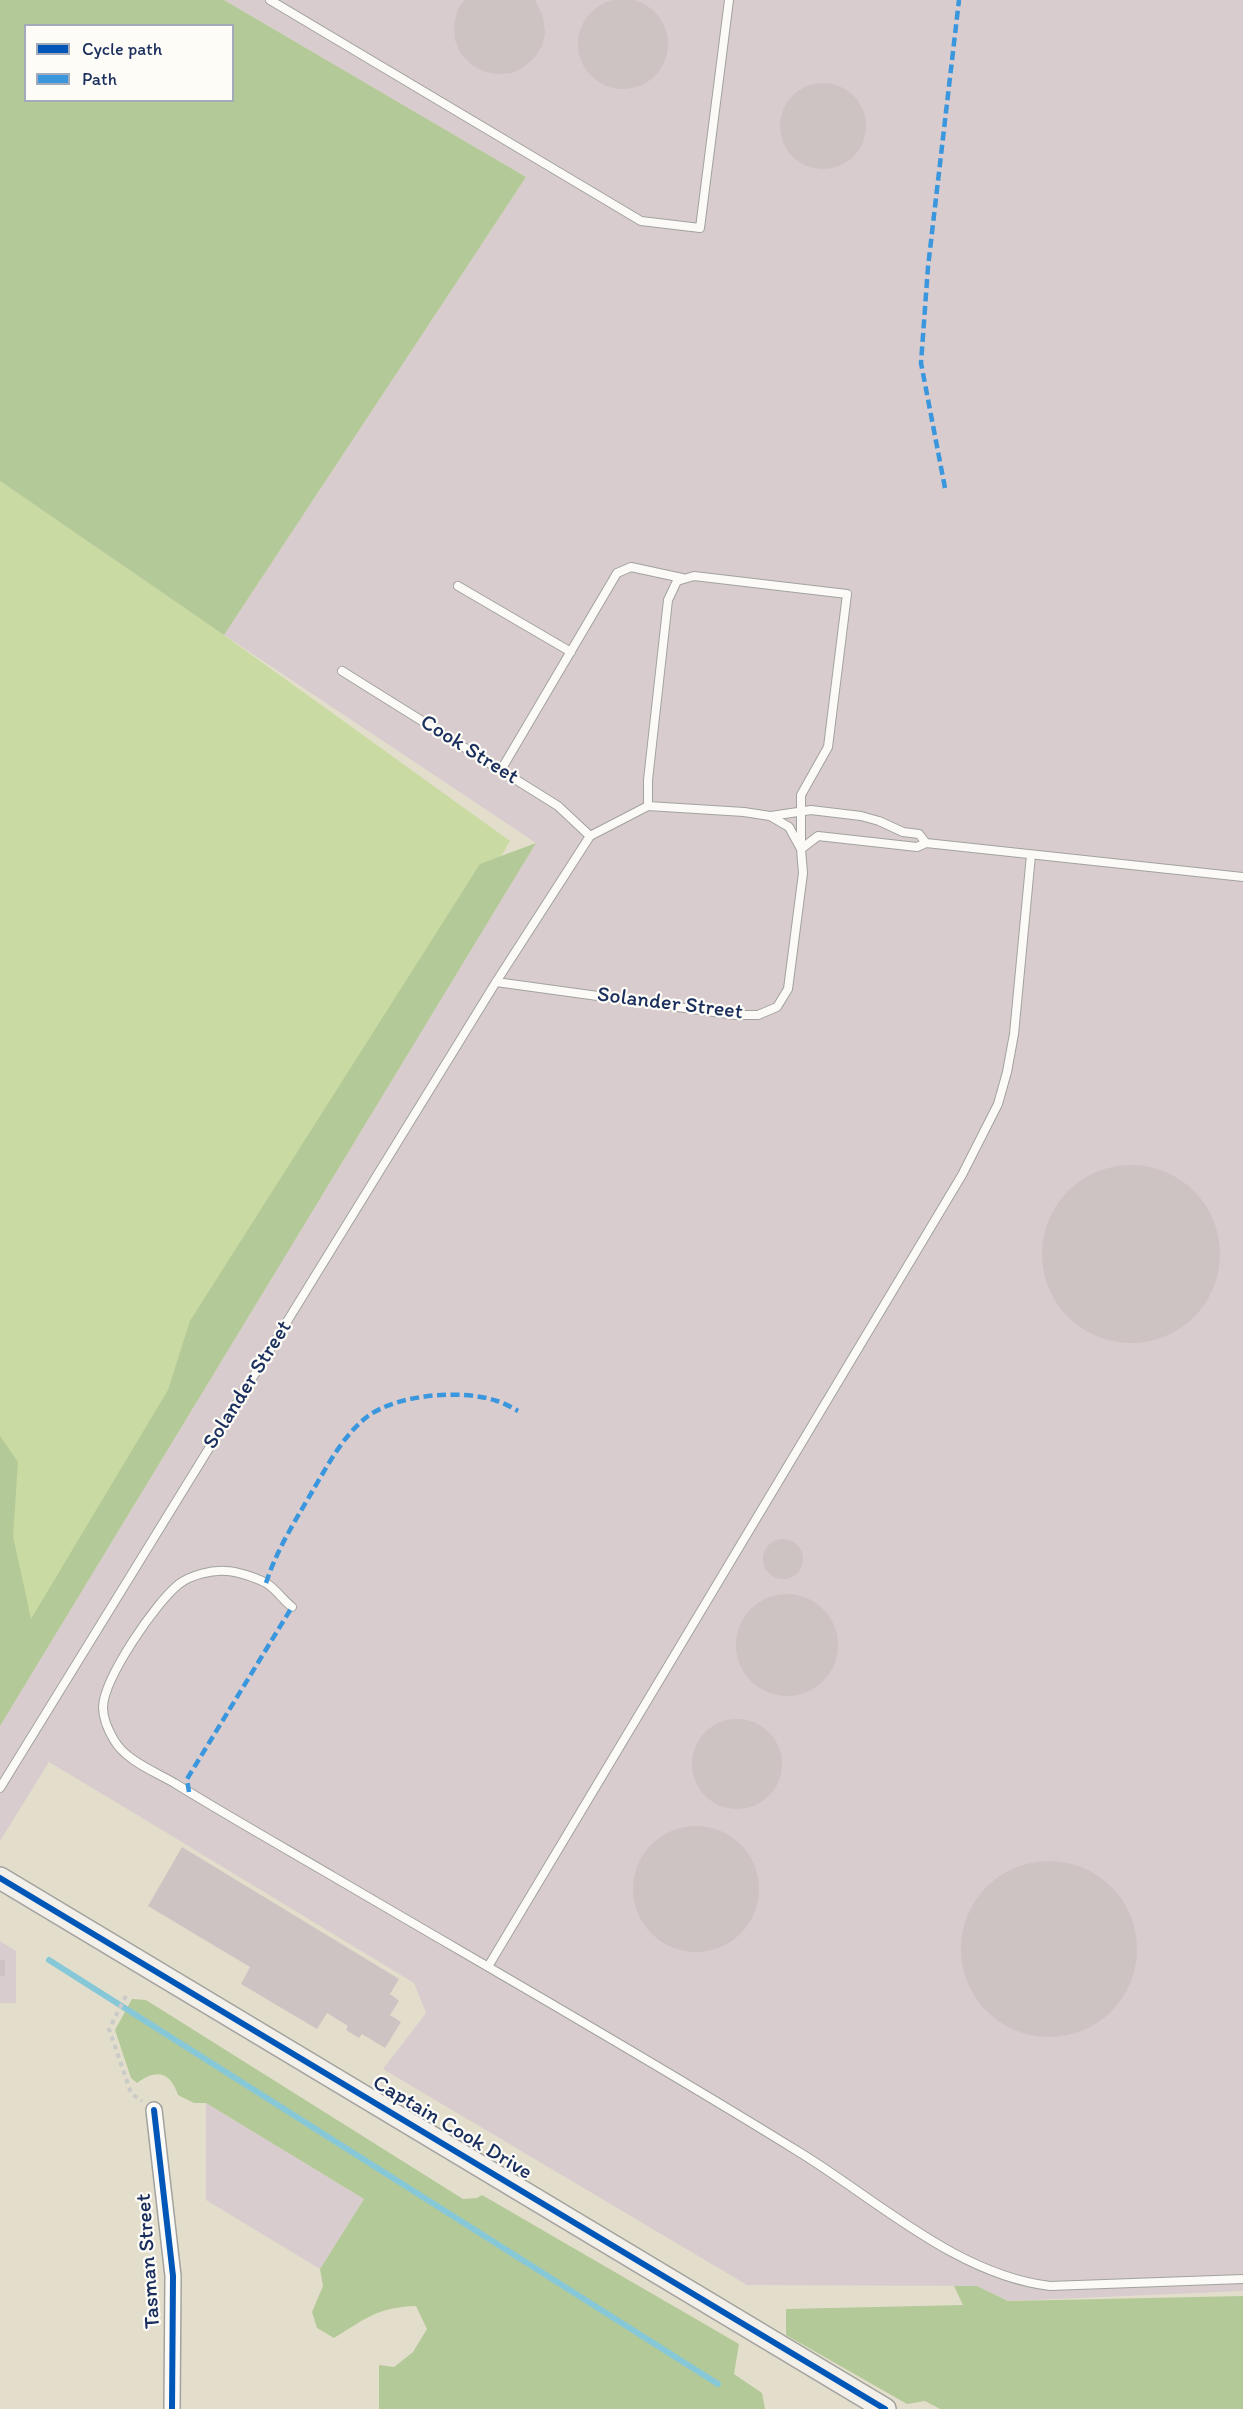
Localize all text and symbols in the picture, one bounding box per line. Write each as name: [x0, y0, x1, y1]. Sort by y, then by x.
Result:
legend: [24, 24, 234, 102]
text: Cycle path: [82, 38, 162, 60]
text: Path: [82, 68, 117, 90]
street label: Cook Street: [415, 709, 523, 791]
street label: Solander Street: [596, 982, 744, 1026]
street label: Solander Street: [198, 1316, 298, 1454]
street label: Captain Cook Drive: [367, 2070, 537, 2186]
street label: Tasman Street: [131, 2192, 167, 2330]

